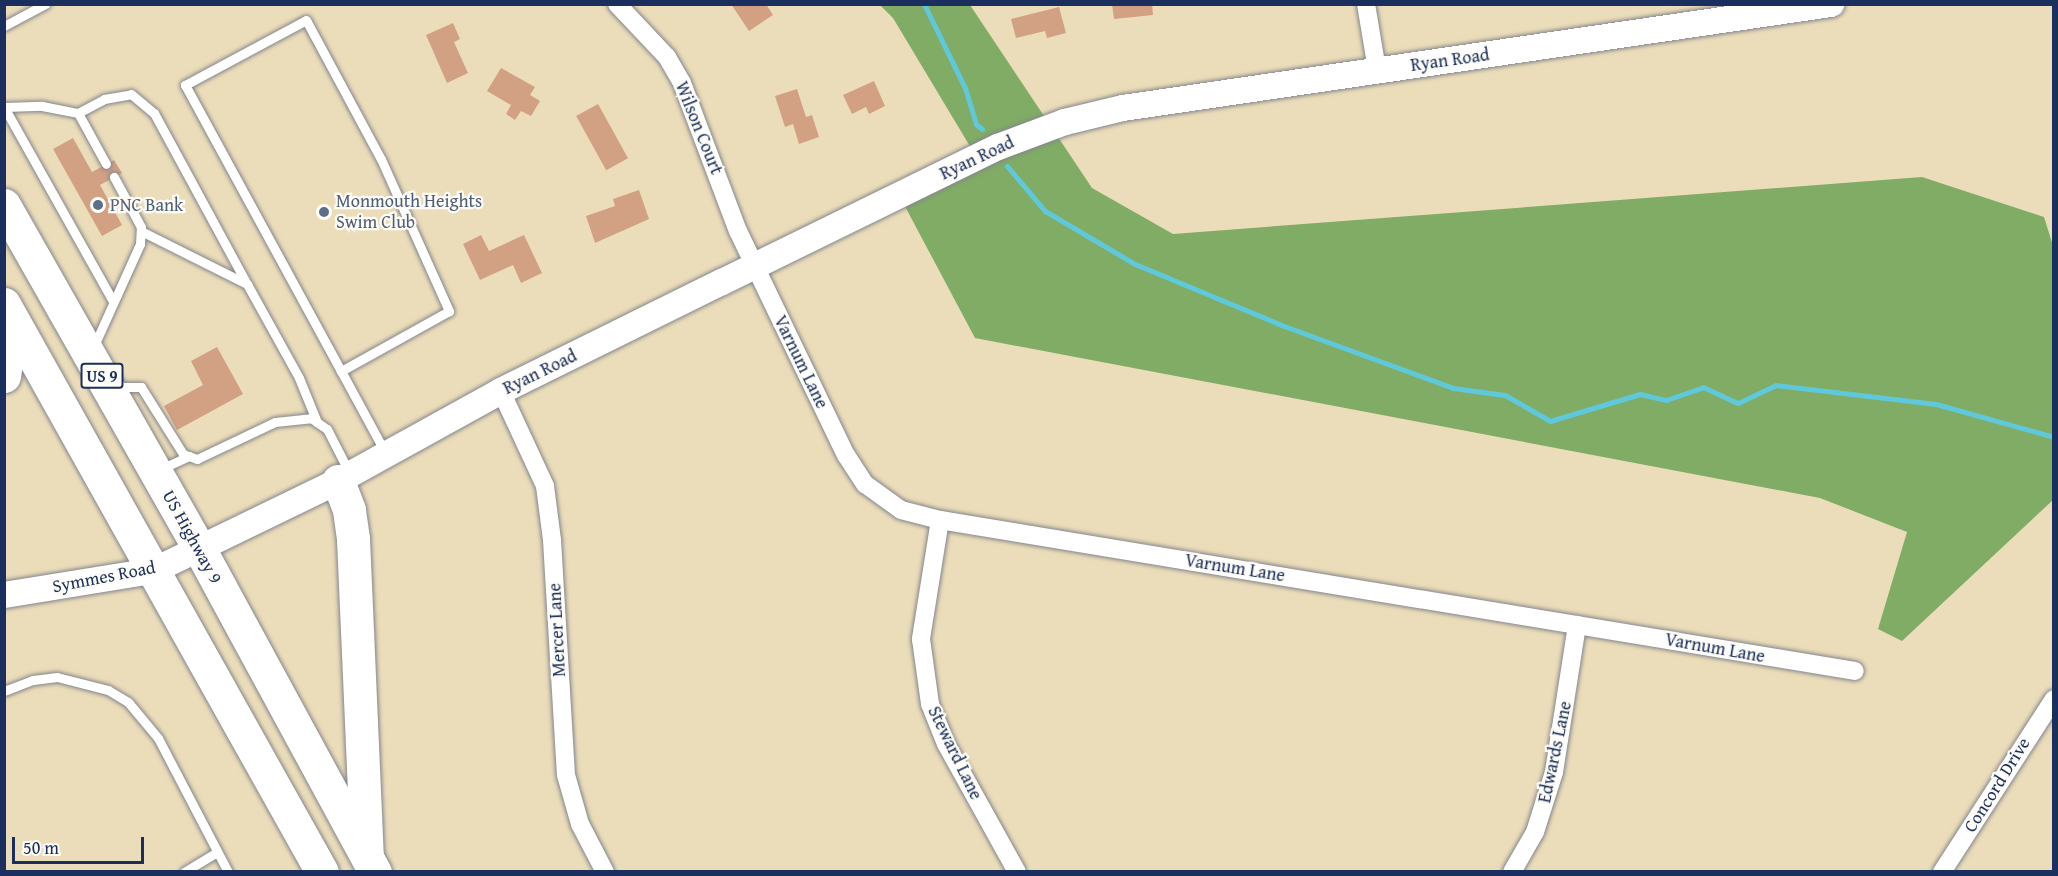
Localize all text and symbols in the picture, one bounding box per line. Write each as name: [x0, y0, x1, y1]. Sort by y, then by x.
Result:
street label: Ryan Road: [1409, 44, 1491, 76]
street label: Wilson Court: [671, 78, 727, 178]
street label: Ryan Road: [937, 131, 1017, 185]
place label: Monmouth Heights Swim Club: [336, 191, 482, 234]
place label: PNC Bank: [110, 194, 183, 216]
marker: PNC Bank: [91, 198, 105, 212]
marker: Monmouth Heights Swim Club: [317, 205, 331, 219]
street label: Varnum Lane: [769, 312, 833, 412]
street label: Ryan Road: [500, 345, 580, 399]
road number: US 9: [80, 363, 124, 389]
street label: US Highway 9: [158, 487, 226, 587]
street label: Varnum Lane: [1183, 549, 1287, 587]
street label: Symmes Road: [51, 556, 157, 598]
street label: Mercer Lane: [544, 583, 570, 677]
street label: Varnum Lane: [1663, 629, 1767, 667]
street label: Edwards Lane: [1534, 699, 1576, 805]
street label: Steward Lane: [923, 703, 987, 803]
street label: Concord Drive: [1959, 734, 2035, 836]
scale bar: [15, 825, 147, 863]
text: 50 m: [23, 834, 59, 861]

